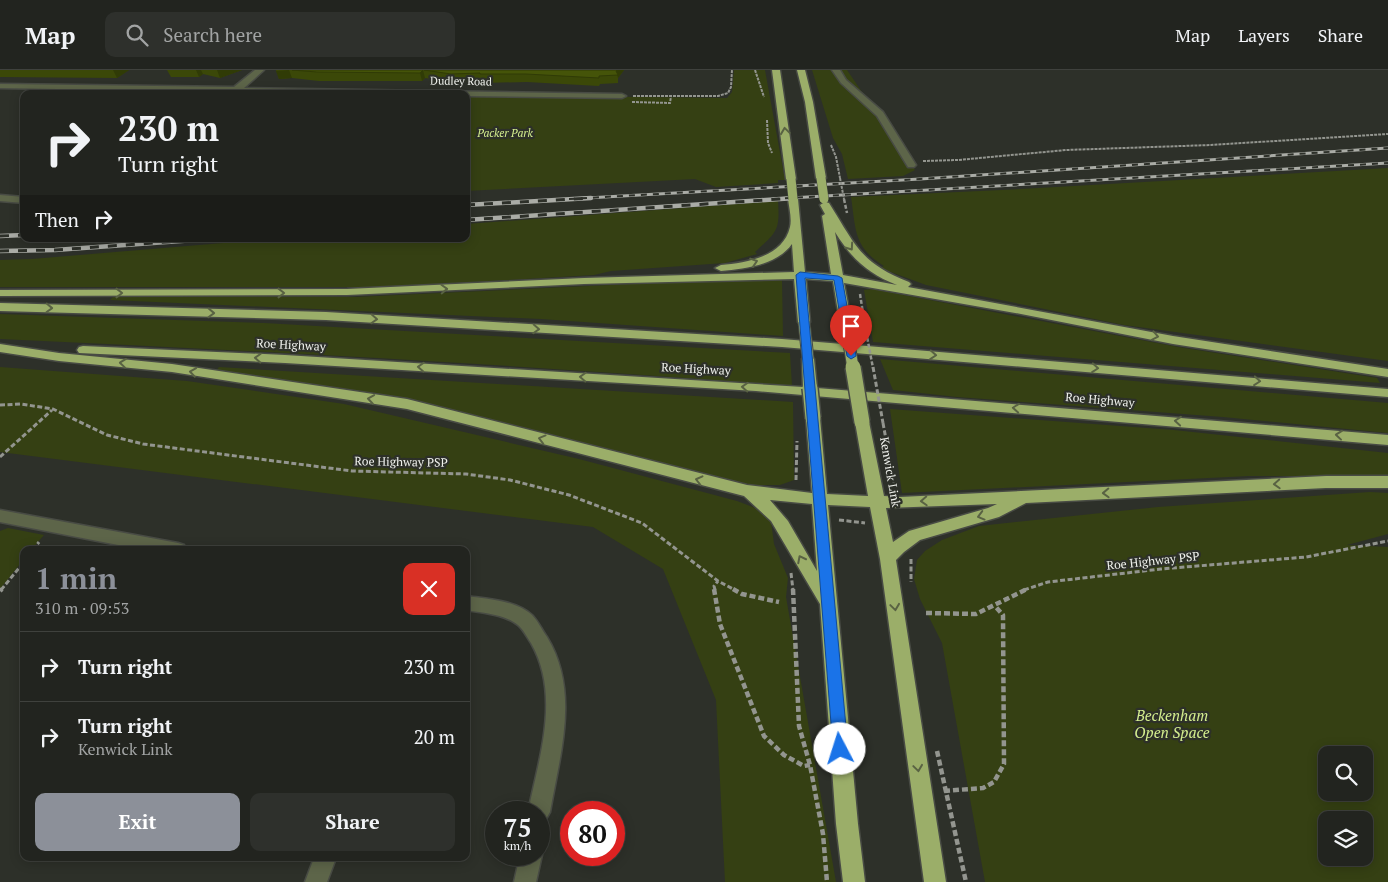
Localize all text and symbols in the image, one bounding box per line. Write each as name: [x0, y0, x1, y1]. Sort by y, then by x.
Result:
search box: [105, 12, 455, 57]
text: Map: [25, 19, 75, 51]
icon: search: [123, 21, 151, 49]
text: Search here: [163, 22, 262, 47]
text: Map: [1175, 23, 1210, 47]
text: Layers: [1238, 23, 1290, 47]
text: Share: [1318, 23, 1363, 47]
street label: Dudley Road: [430, 73, 492, 89]
text: 230 m: [118, 105, 219, 151]
icon: right: [35, 110, 100, 175]
park label: Packer Park: [476, 126, 534, 140]
one-way arrow: [780, 127, 791, 135]
text: Turn right: [118, 149, 218, 178]
icon: right: [89, 205, 117, 233]
text: Then: [35, 207, 79, 232]
one-way arrow: [844, 242, 853, 251]
one-way arrow: [749, 257, 758, 267]
one-way arrow: [440, 283, 448, 294]
one-way arrow: [115, 288, 123, 298]
one-way arrow: [278, 288, 285, 298]
one-way arrow: [45, 303, 53, 314]
pin: [830, 305, 872, 356]
one-way arrow: [208, 308, 215, 318]
icon: arrive: [837, 312, 865, 340]
one-way arrow: [370, 314, 378, 325]
one-way arrow: [532, 323, 540, 334]
one-way arrow: [1151, 330, 1159, 341]
street label: Roe Highway: [256, 335, 327, 354]
one-way arrow: [929, 349, 937, 360]
one-way arrow: [254, 353, 262, 364]
one-way arrow: [119, 358, 127, 369]
street label: Roe Highway: [661, 359, 732, 378]
one-way arrow: [416, 362, 424, 373]
one-way arrow: [1091, 362, 1099, 373]
one-way arrow: [188, 367, 197, 377]
one-way arrow: [579, 371, 587, 382]
one-way arrow: [1253, 376, 1261, 387]
one-way arrow: [741, 381, 749, 392]
street label: Roe Highway: [1065, 389, 1136, 410]
one-way arrow: [366, 394, 374, 405]
one-way arrow: [1011, 402, 1019, 413]
one-way arrow: [1173, 416, 1181, 427]
one-way arrow: [1335, 430, 1343, 441]
one-way arrow: [538, 434, 547, 445]
street label: Kenwick Link: [877, 436, 904, 509]
street label: Roe Highway PSP: [354, 453, 448, 470]
one-way arrow: [695, 475, 704, 486]
one-way arrow: [1273, 479, 1281, 490]
one-way arrow: [1102, 488, 1110, 498]
one-way arrow: [920, 496, 928, 507]
one-way arrow: [978, 511, 986, 521]
street label: Roe Highway PSP: [1106, 548, 1200, 573]
one-way arrow: [797, 555, 807, 564]
text: 1 min: [35, 558, 117, 598]
button: close: [403, 563, 455, 615]
text: 310 m · 09:53: [35, 597, 129, 619]
one-way arrow: [889, 603, 900, 611]
icon: right: [35, 653, 63, 681]
text: Turn right: [78, 654, 172, 679]
text: 230 m: [404, 654, 455, 679]
park label: Beckenham Open Space: [1134, 705, 1210, 742]
text: Turn right: [78, 713, 172, 738]
position arrow: [813, 722, 865, 774]
icon: right: [35, 723, 63, 751]
text: 20 m: [414, 724, 455, 749]
text: Kenwick Link: [78, 738, 173, 760]
map controls: [1318, 746, 1373, 866]
button: search: [1318, 746, 1373, 801]
one-way arrow: [913, 763, 923, 772]
button: Exit: [35, 793, 240, 851]
button: Share: [250, 793, 455, 851]
speed limit sign: 80: [560, 801, 625, 866]
text: 75: [503, 811, 532, 844]
button: layers: [1318, 811, 1373, 866]
text: km/h: [504, 838, 531, 853]

